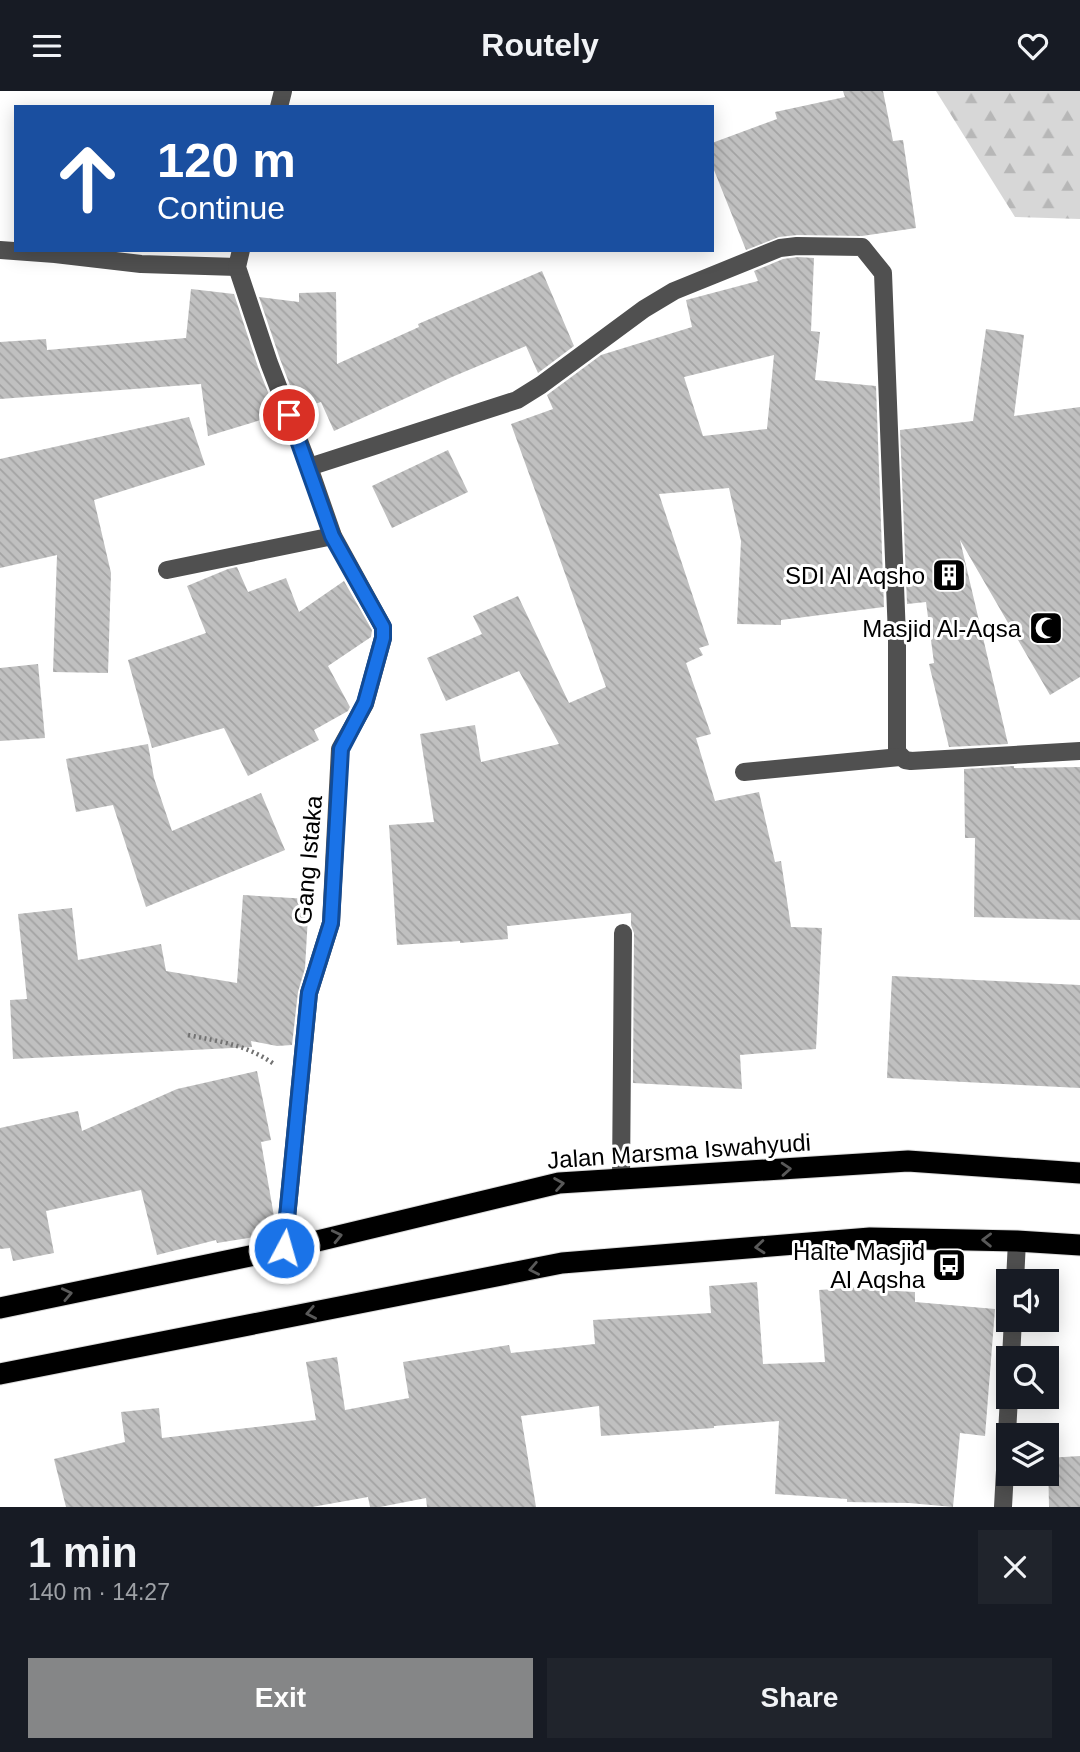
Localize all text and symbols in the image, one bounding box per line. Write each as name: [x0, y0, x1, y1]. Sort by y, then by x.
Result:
icon: menu: [28, 27, 66, 65]
text: Routely: [481, 27, 599, 63]
icon: heart: [1014, 27, 1052, 65]
icon: ahead: [42, 133, 133, 224]
text: 120 m: [157, 133, 296, 187]
text: Continue: [157, 190, 285, 226]
pin: [259, 385, 319, 445]
icon: arrive: [270, 396, 308, 434]
building icon: SDI Al Aqsho: [930, 556, 968, 594]
place label: SDI Al Aqsho: [785, 562, 925, 589]
mosque icon: Masjid Al-Aqsa: [1027, 609, 1065, 647]
place label: Masjid Al-Aqsa: [862, 615, 1022, 642]
street label: Gang Istaka: [289, 794, 327, 926]
street label: Jalan Marsma Iswahyudi: [546, 1128, 812, 1174]
one-way arrow: [780, 1162, 791, 1177]
one-way arrow: [553, 1177, 565, 1192]
position arrow: [247, 1211, 321, 1285]
one-way arrow: [331, 1230, 343, 1244]
one-way arrow: [982, 1232, 992, 1248]
place label: Halte Masjid Al Aqsha: [793, 1238, 926, 1293]
one-way arrow: [754, 1239, 765, 1254]
bus stop icon: Halte Masjid Al Aqsha: [930, 1246, 968, 1284]
one-way arrow: [528, 1261, 540, 1276]
map controls: [996, 1269, 1059, 1486]
button: sound: [996, 1269, 1059, 1332]
one-way arrow: [61, 1287, 73, 1302]
one-way arrow: [305, 1305, 317, 1320]
button: search: [996, 1346, 1059, 1409]
button: layers: [996, 1423, 1059, 1486]
text: 1 min: [28, 1529, 138, 1576]
button: close: [978, 1530, 1052, 1604]
text: 140 m · 14:27: [28, 1579, 170, 1605]
button: Exit: [28, 1658, 533, 1738]
button: Share: [547, 1658, 1052, 1738]

